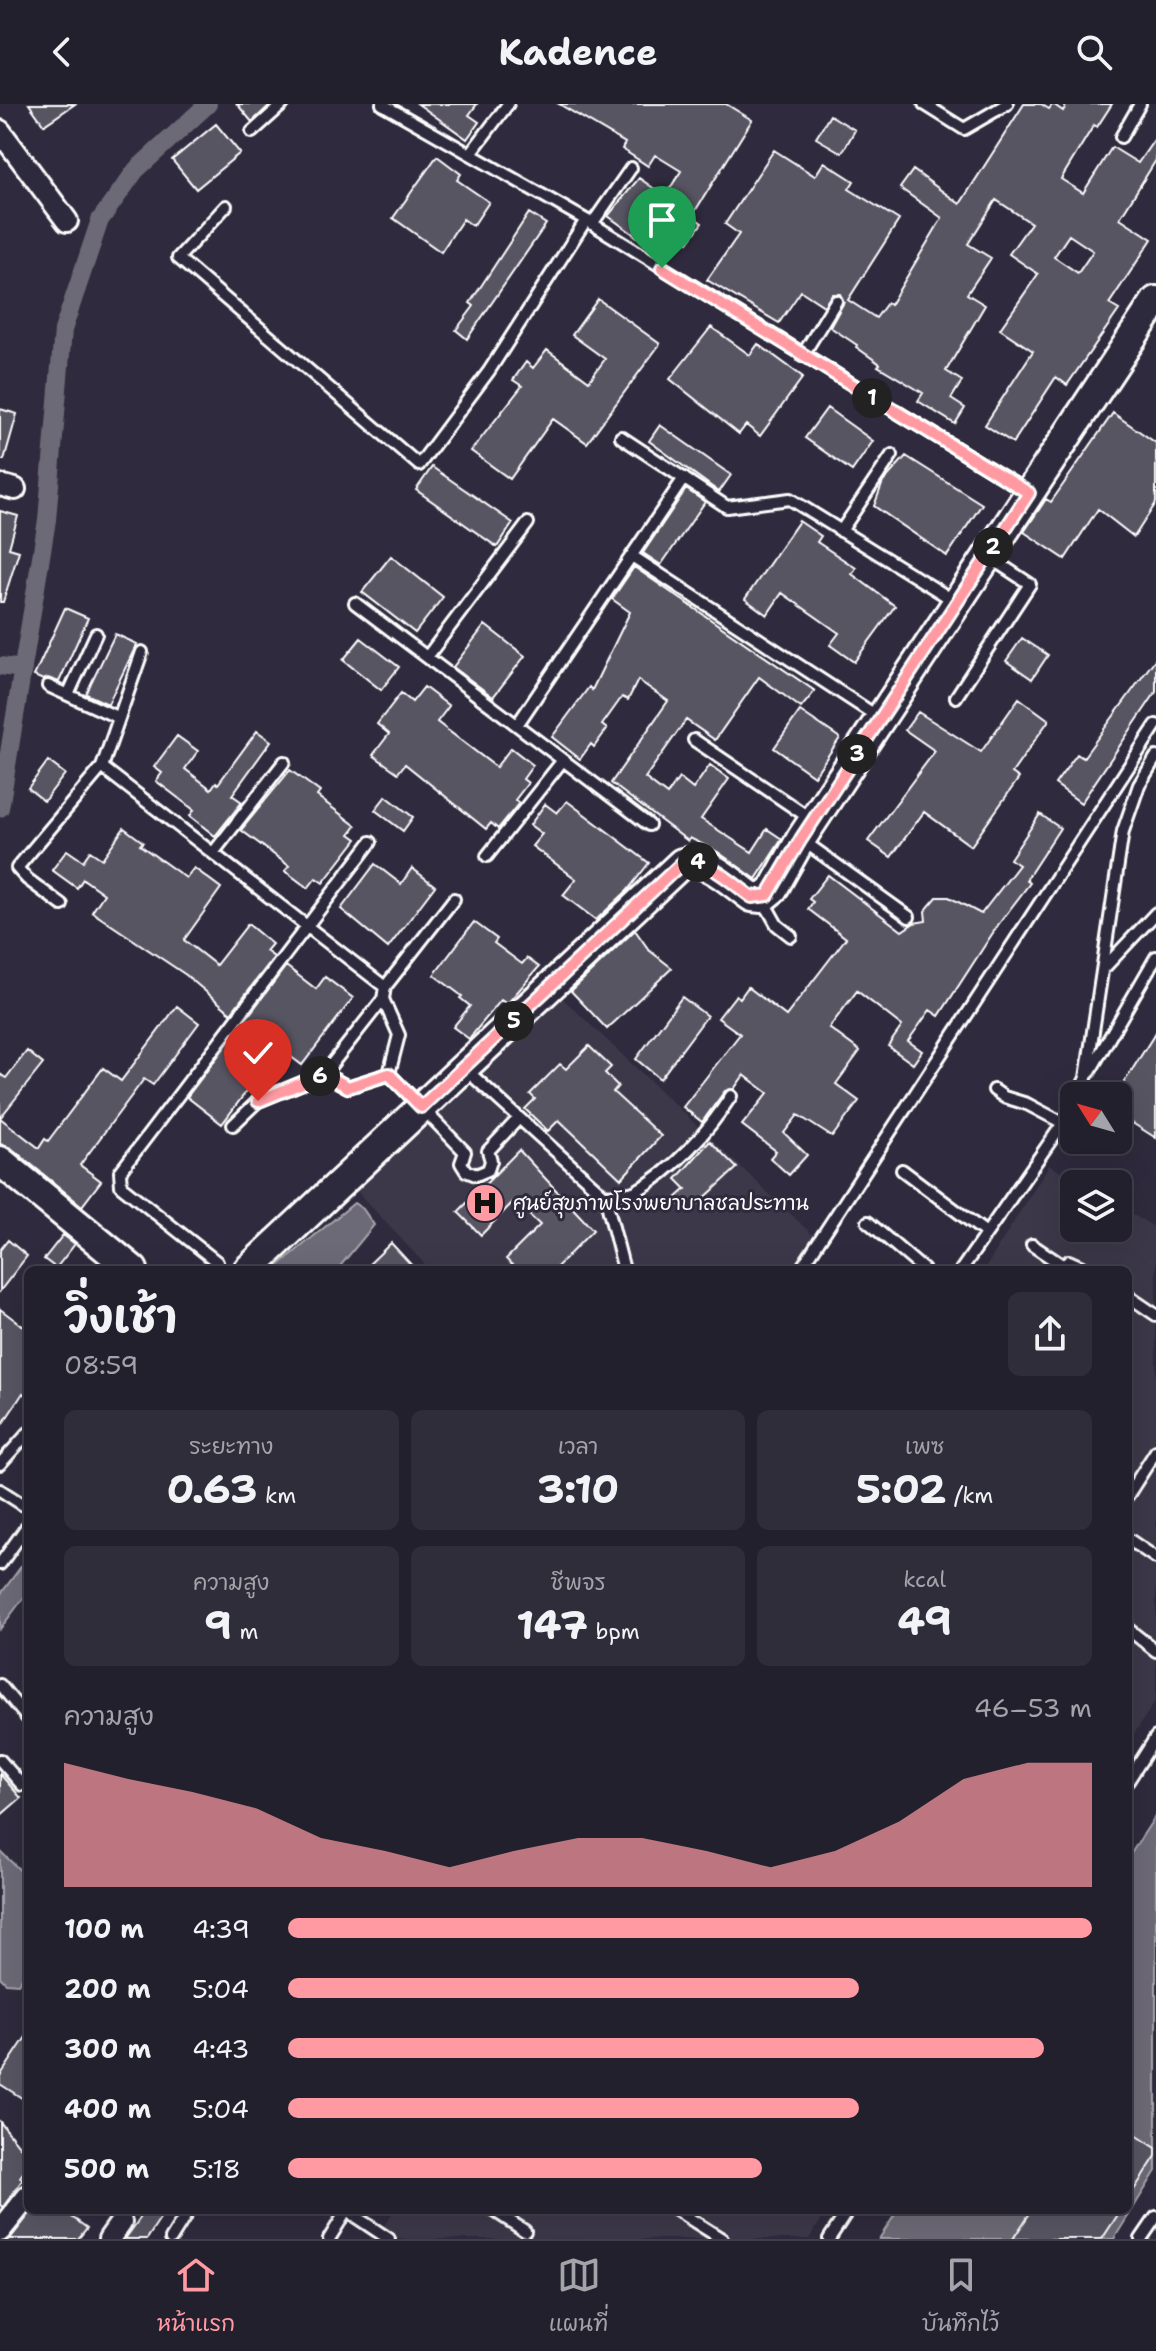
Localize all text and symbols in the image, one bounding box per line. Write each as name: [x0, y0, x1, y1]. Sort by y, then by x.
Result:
text: Kadence: [498, 28, 658, 77]
icon: back: [40, 30, 84, 74]
icon: search: [1072, 30, 1116, 74]
pin: [628, 186, 696, 268]
icon: arrive: [640, 198, 684, 242]
pin: 1: [852, 378, 892, 418]
text: 1: [867, 383, 877, 412]
pin: 2: [973, 527, 1013, 567]
text: 2: [985, 532, 1001, 561]
pin: 3: [837, 734, 877, 774]
text: 3: [849, 739, 865, 768]
pin: 4: [678, 842, 718, 882]
text: 4: [690, 847, 706, 876]
pin: 5: [494, 1001, 534, 1041]
text: 5: [507, 1006, 521, 1035]
pin: [224, 1019, 292, 1101]
icon: check: [236, 1031, 280, 1075]
pin: 6: [300, 1056, 340, 1096]
text: 6: [312, 1061, 328, 1090]
north arrow: [1060, 1082, 1132, 1154]
map controls: [1060, 1082, 1132, 1242]
button: layers: [1060, 1170, 1132, 1242]
hospital icon: ศูนย์สุขภาพโรงพยาบาลชลประทาน: [464, 1182, 506, 1224]
place label: ศูนย์สุขภาพโรงพยาบาลชลประทาน: [513, 1190, 809, 1219]
text: วิ่งเช้า: [64, 1287, 177, 1346]
button: share: [1008, 1292, 1092, 1376]
text: 08:59: [64, 1347, 138, 1382]
text: ระยะทาง: [189, 1432, 273, 1461]
text: เวลา: [558, 1432, 598, 1461]
text: เพซ: [905, 1432, 944, 1461]
text: 0.63: [166, 1462, 258, 1516]
text: 3:10: [537, 1462, 619, 1516]
text: 5:02: [856, 1462, 947, 1516]
text: km: [258, 1481, 296, 1510]
text: /km: [947, 1481, 993, 1510]
text: kcal: [903, 1565, 946, 1594]
text: ความสูง: [193, 1568, 269, 1597]
text: ชีพจร: [550, 1568, 606, 1597]
text: 49: [897, 1594, 952, 1648]
text: 9: [204, 1598, 232, 1652]
text: 147: [516, 1598, 588, 1652]
text: m: [232, 1617, 259, 1646]
text: bpm: [588, 1617, 640, 1646]
text: 46–53 m: [974, 1690, 1092, 1725]
text: ความสูง: [64, 1698, 154, 1733]
text: 100 m: [64, 1911, 144, 1946]
text: 4:39: [192, 1911, 250, 1946]
text: 200 m: [64, 1971, 151, 2006]
text: 5:04: [192, 1971, 249, 2006]
text: 300 m: [64, 2031, 151, 2066]
text: 4:43: [192, 2031, 249, 2066]
text: 400 m: [64, 2091, 151, 2126]
text: 5:04: [192, 2091, 249, 2126]
text: 500 m: [64, 2151, 149, 2186]
text: 5:18: [192, 2151, 241, 2186]
tab: หน้าแรก: [157, 2253, 235, 2339]
tab: แผนที่: [549, 2253, 608, 2339]
tab: บันทึกไว้: [922, 2253, 999, 2339]

